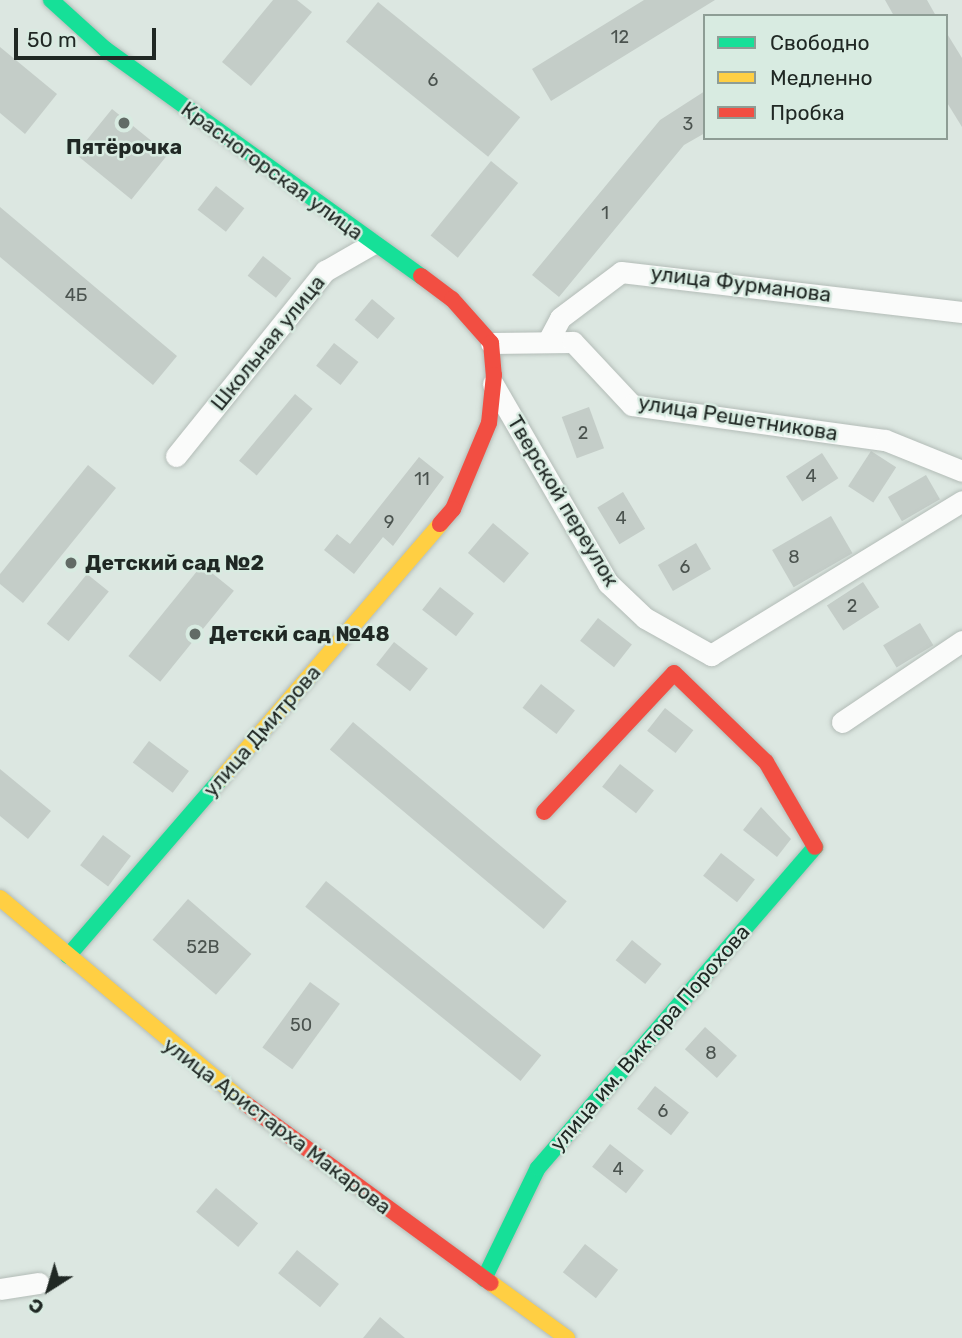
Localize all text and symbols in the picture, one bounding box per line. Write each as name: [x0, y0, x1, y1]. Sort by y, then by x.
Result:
scale bar: [18, 14, 159, 58]
legend: [703, 14, 948, 140]
house number: 12: [611, 26, 629, 48]
text: 50 m: [27, 27, 77, 52]
text: Свободно: [770, 30, 870, 55]
text: Медленно: [770, 65, 873, 90]
house number: 6: [428, 69, 438, 91]
street label: Красногорская улица: [176, 97, 368, 245]
text: Пробка: [770, 100, 845, 125]
house number: 3: [683, 113, 693, 135]
marker: Пятёрочка: [116, 115, 132, 131]
place label: Пятёрочка: [66, 134, 182, 160]
house number: 1: [601, 202, 609, 224]
street label: улица Фурманова: [649, 260, 833, 308]
street label: Школьная улица: [206, 270, 330, 416]
house number: 4Б: [65, 284, 87, 306]
street label: улица Решетникова: [636, 390, 840, 446]
street label: Тверской переулок: [502, 411, 624, 591]
house number: 2: [578, 422, 588, 444]
house number: 4: [805, 465, 817, 487]
house number: 11: [414, 468, 430, 490]
house number: 4: [615, 507, 627, 529]
house number: 9: [384, 511, 394, 533]
house number: 8: [788, 546, 800, 568]
place label: Детский сад №2: [85, 550, 264, 576]
marker: Детский сад №2: [63, 555, 79, 571]
house number: 6: [680, 556, 690, 578]
house number: 2: [847, 595, 857, 617]
place label: Детскй сад №48: [209, 621, 390, 647]
marker: Детскй сад №48: [187, 626, 203, 642]
street label: улица Дмитрова: [198, 660, 326, 802]
street label: улица им. Виктора Порохова: [545, 920, 755, 1156]
house number: 52В: [186, 936, 220, 958]
house number: 50: [290, 1014, 312, 1036]
street label: улица Аристарха Макарова: [158, 1032, 396, 1220]
house number: 8: [705, 1042, 717, 1064]
house number: 6: [658, 1100, 668, 1122]
house number: 4: [612, 1158, 624, 1180]
north arrow: [14, 1254, 84, 1324]
text: С: [24, 1293, 48, 1319]

